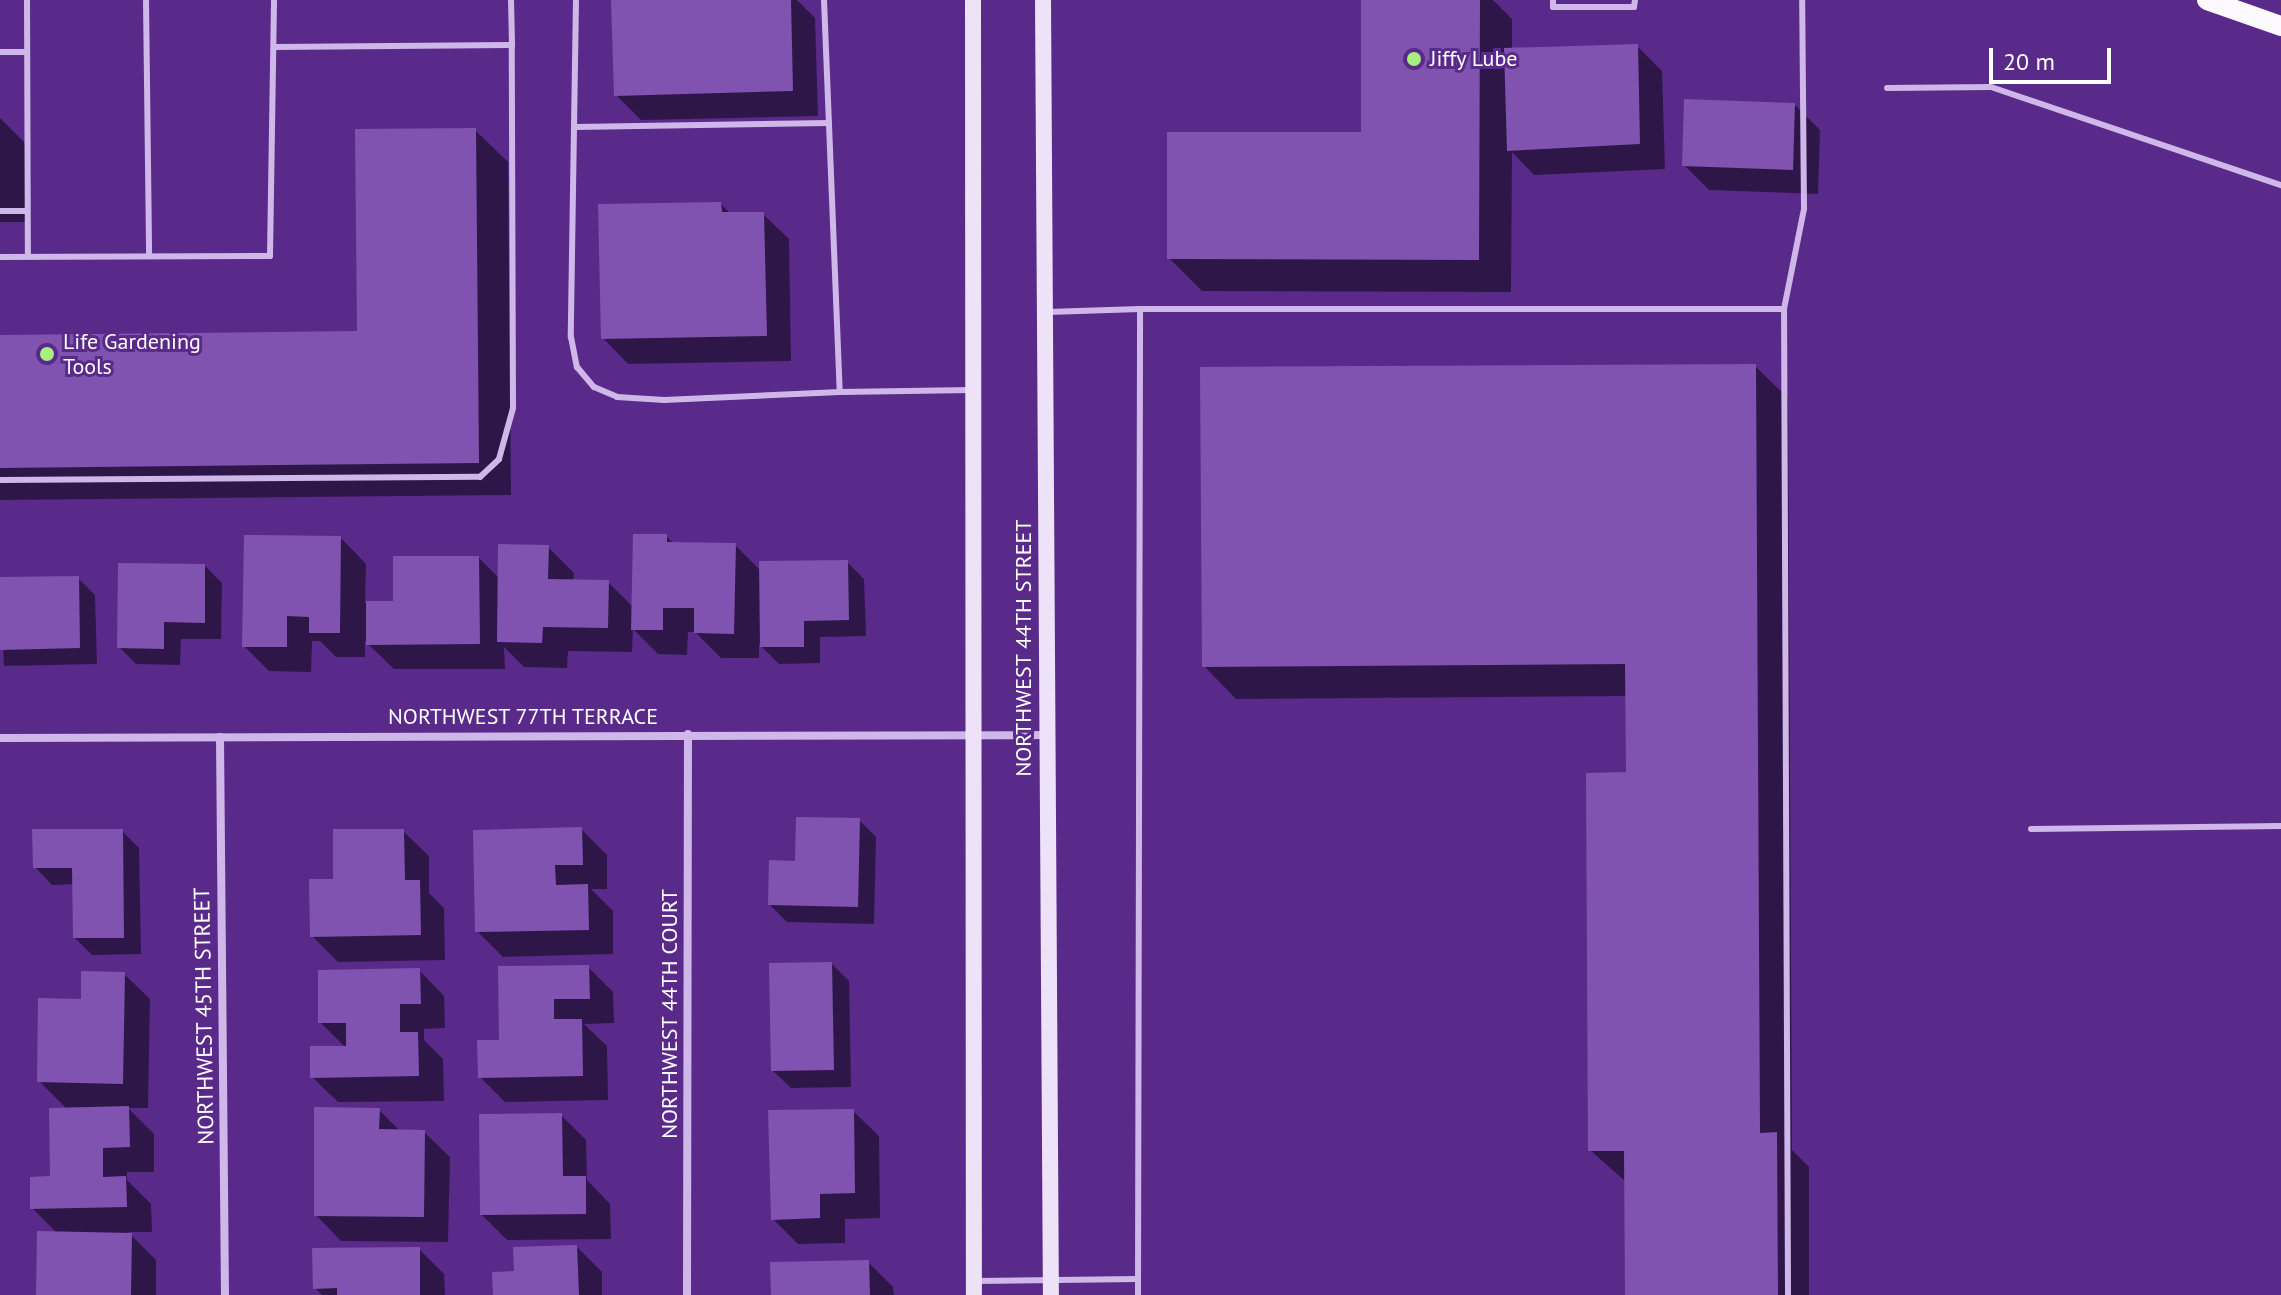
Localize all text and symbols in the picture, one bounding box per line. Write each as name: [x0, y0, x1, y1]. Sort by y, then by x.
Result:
scale bar: [1993, 32, 2115, 82]
place label: Jiffy Lube: [1430, 46, 1518, 72]
text: 20 m: [2003, 46, 2055, 77]
marker: Jiffy Lube: [1405, 50, 1423, 68]
place label: Life Gardening Tools: [63, 328, 201, 380]
marker: Life Gardening Tools: [38, 345, 56, 363]
street label: NORTHWEST 44TH STREET: [1011, 519, 1037, 777]
street label: NORTHWEST 77TH TERRACE: [387, 704, 659, 730]
street label: NORTHWEST 45TH STREET: [189, 887, 219, 1145]
street label: NORTHWEST 44TH COURT: [657, 889, 683, 1139]

